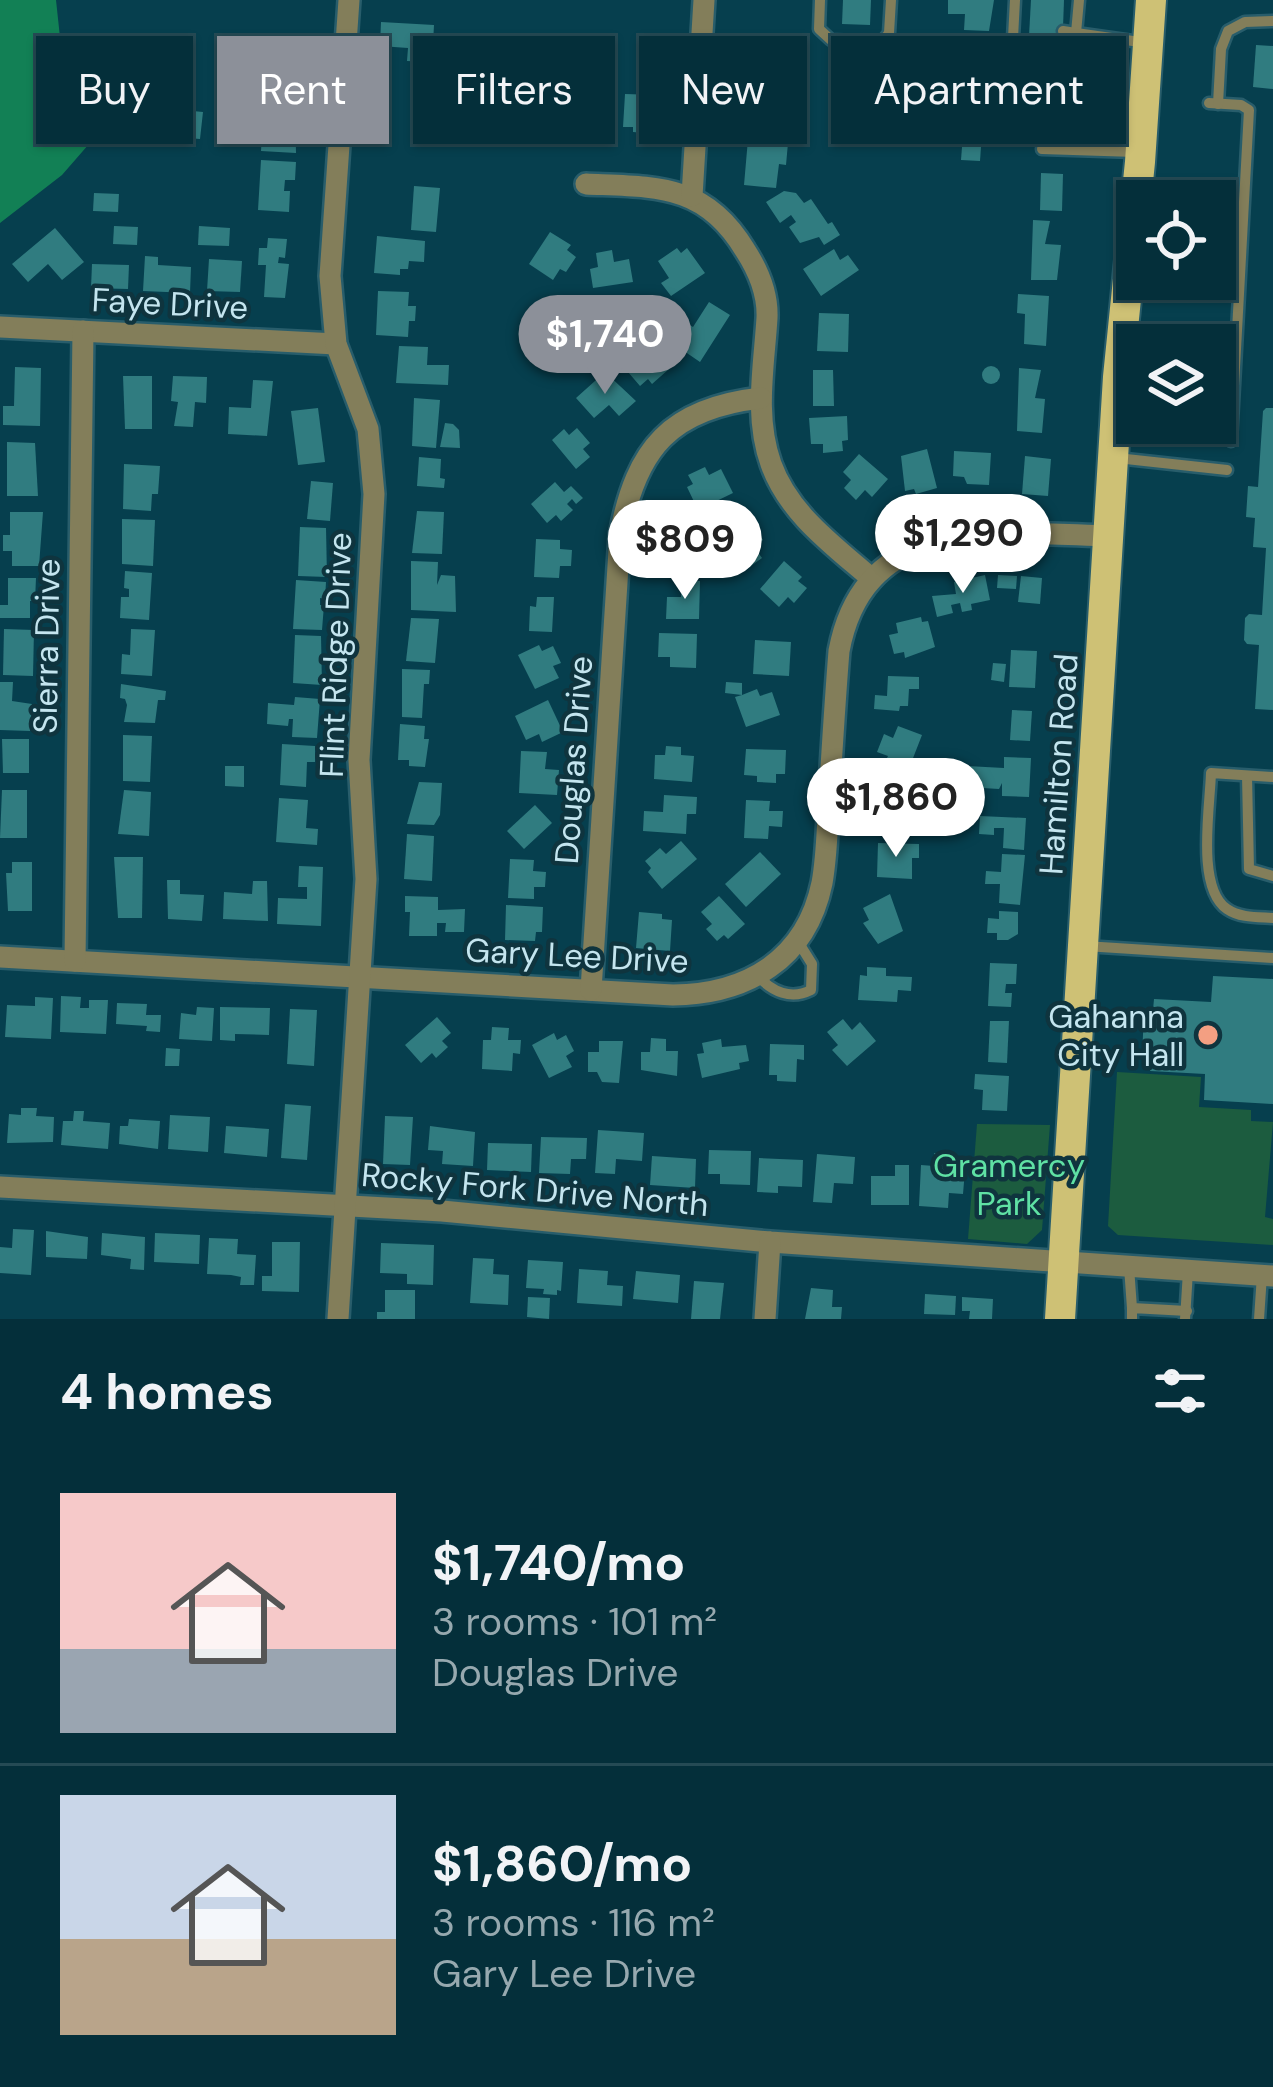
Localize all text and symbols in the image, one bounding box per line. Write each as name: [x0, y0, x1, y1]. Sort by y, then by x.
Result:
chip: Buy: [36, 36, 193, 144]
chip: Rent: [217, 36, 389, 144]
chip: Filters: [413, 36, 615, 144]
chip: New: [639, 36, 807, 144]
chip: Apartment: [831, 36, 1126, 144]
map controls: [1116, 180, 1236, 444]
button: locate: [1116, 180, 1236, 300]
street label: Faye Drive: [91, 278, 249, 329]
pin: $1,740: [507, 295, 703, 397]
text: $1,740: [546, 308, 665, 359]
button: layers: [1116, 324, 1236, 444]
pin: $1,290: [865, 494, 1061, 596]
pin: $809: [614, 500, 756, 602]
text: $1,290: [902, 507, 1024, 558]
text: $809: [635, 513, 735, 564]
street label: Flint Ridge Drive: [310, 532, 361, 778]
street label: Sierra Drive: [23, 558, 70, 734]
street label: Hamilton Road: [1029, 652, 1088, 876]
street label: Douglas Drive: [545, 655, 602, 865]
pin: $1,860: [798, 758, 994, 860]
text: $1,860: [834, 771, 958, 822]
street label: Gary Lee Drive: [464, 928, 690, 983]
place label: Gahanna City Hall: [1048, 995, 1184, 1076]
marker: Gahanna City Hall: [1195, 1022, 1221, 1048]
park label: Gramercy Park: [933, 1144, 1085, 1225]
street label: Rocky Fork Drive North: [360, 1153, 710, 1226]
text: 4 homes: [60, 1358, 274, 1425]
icon: filters: [1147, 1358, 1213, 1424]
text: $1,740/mo: [432, 1529, 685, 1596]
icon: home: [156, 1541, 300, 1685]
text: 3 rooms · 101 m²: [432, 1596, 717, 1647]
text: Douglas Drive: [432, 1647, 678, 1698]
text: $1,860/mo: [432, 1830, 692, 1897]
icon: home: [156, 1843, 300, 1987]
text: 3 rooms · 116 m²: [432, 1897, 715, 1948]
text: Gary Lee Drive: [432, 1948, 696, 1999]

